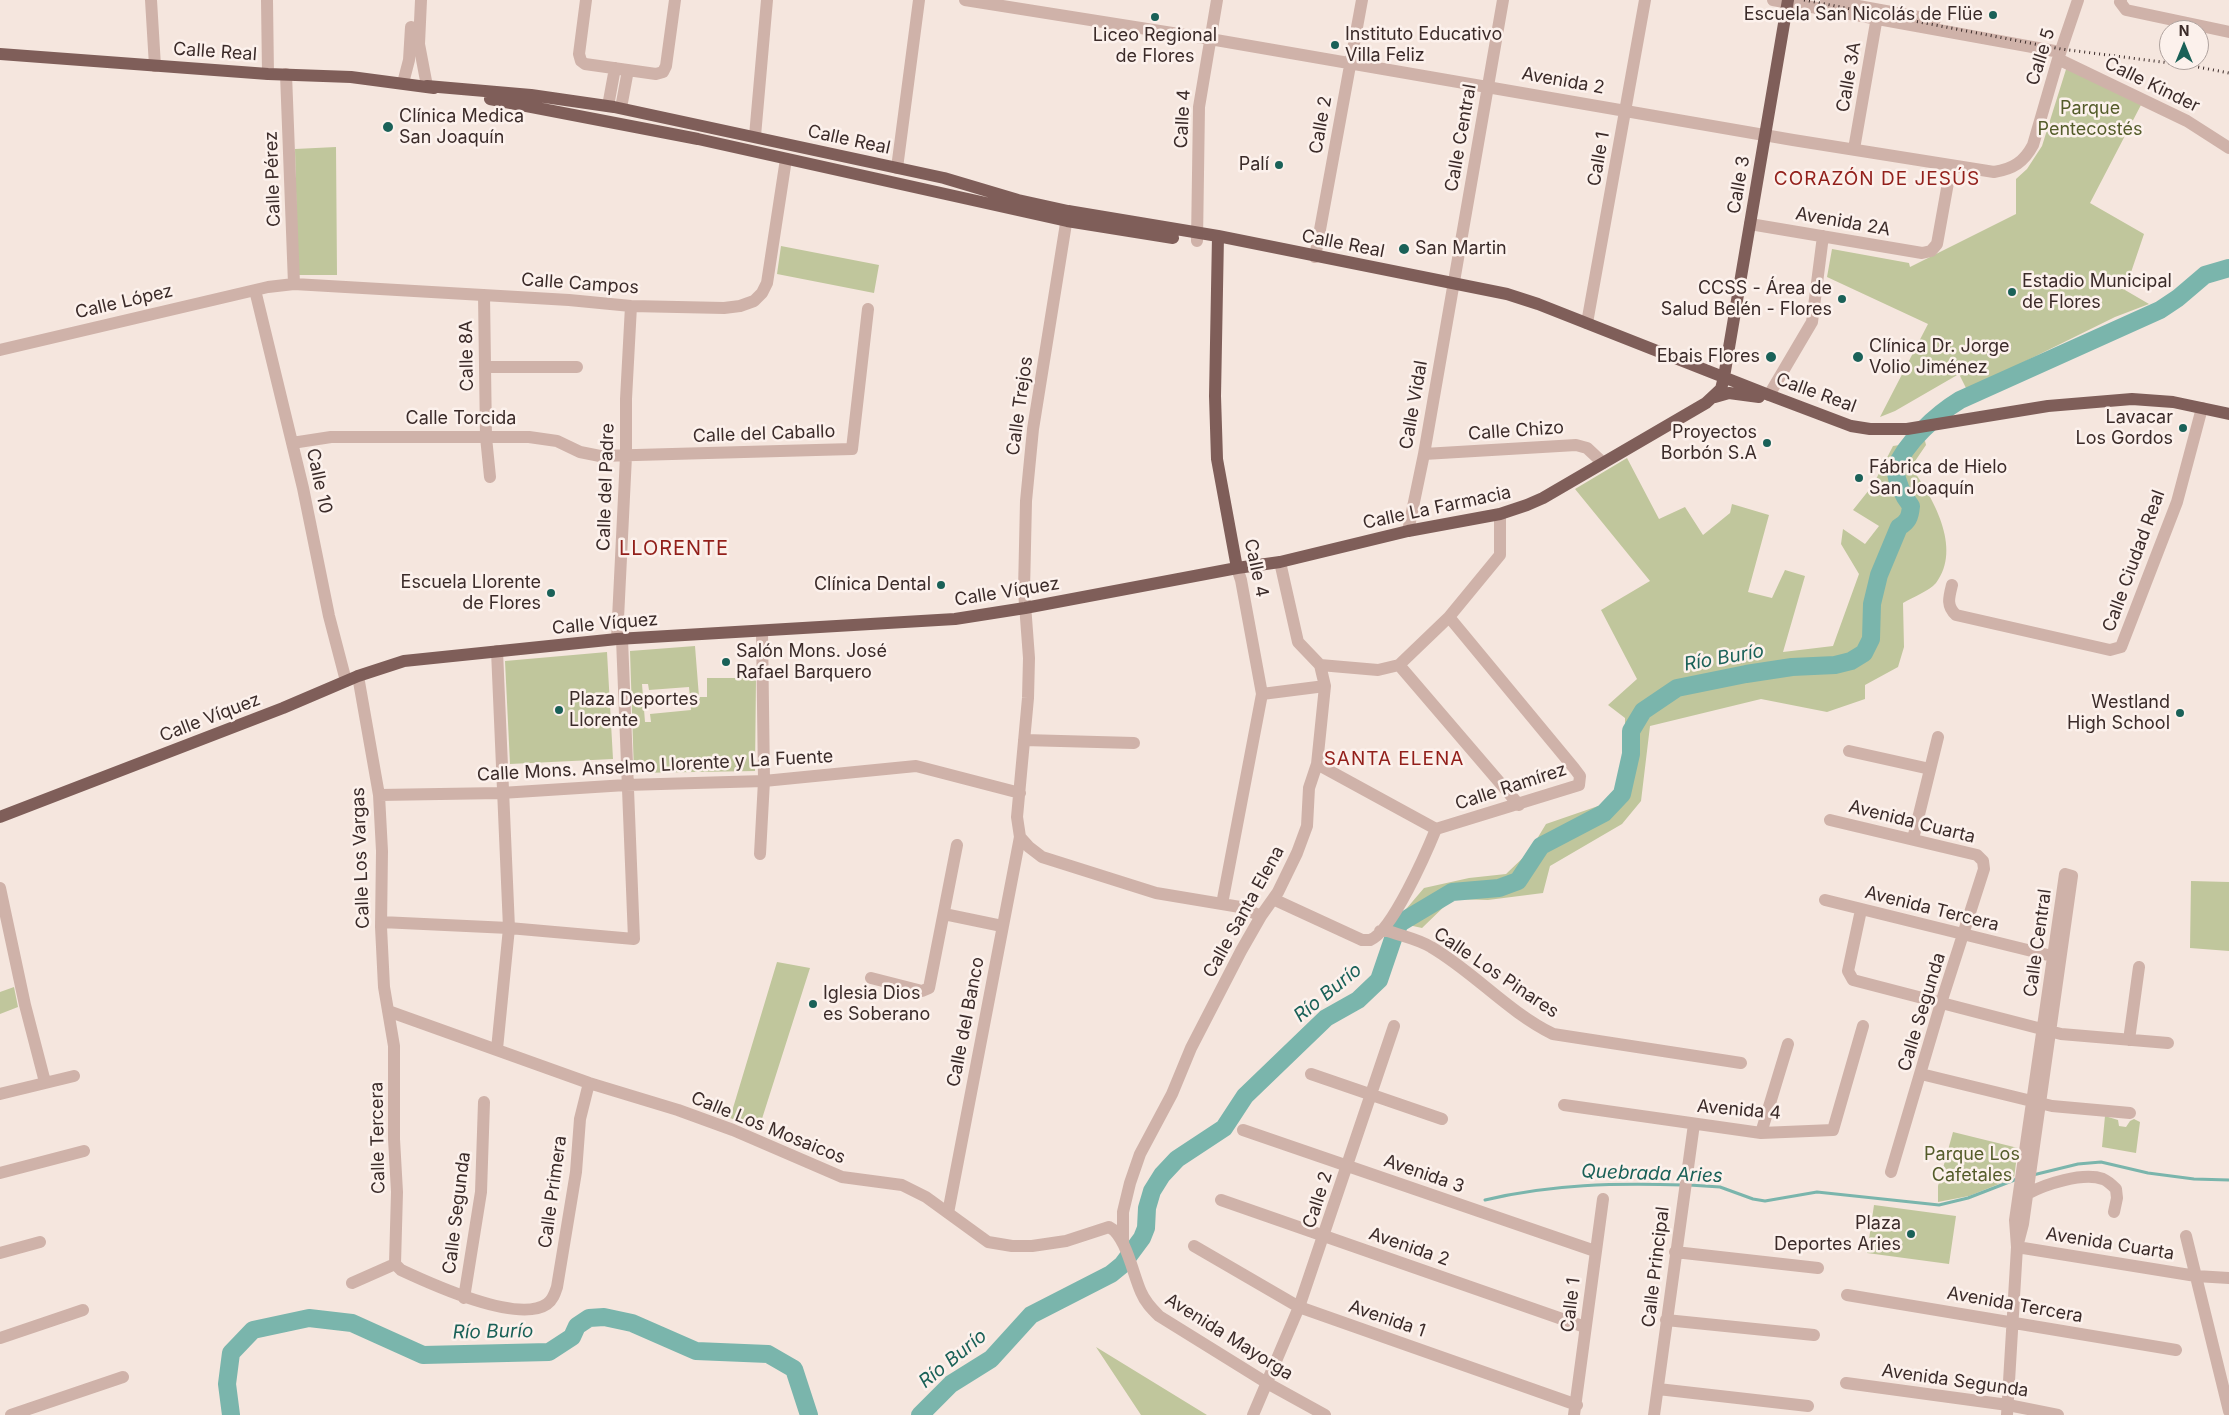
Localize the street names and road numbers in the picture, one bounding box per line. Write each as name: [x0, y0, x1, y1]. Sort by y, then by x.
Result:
street label: Calle 5: [2022, 26, 2060, 88]
street label: Calle Real: [172, 38, 258, 66]
street label: Calle 3A: [1832, 40, 1866, 114]
street label: Calle Kinder: [2101, 53, 2203, 117]
street label: Avenida 2: [1520, 63, 1606, 99]
street label: Calle Central: [1441, 82, 1481, 194]
street label: Calle 4: [1171, 89, 1195, 149]
street label: Calle 2: [1305, 94, 1337, 156]
street label: Calle Real: [806, 121, 892, 159]
street label: Calle 1: [1584, 130, 1614, 188]
street label: Calle Pérez: [261, 131, 285, 227]
street label: Calle 3: [1723, 154, 1755, 216]
street label: Avenida 2A: [1794, 203, 1892, 241]
street label: Calle Real: [1300, 225, 1386, 263]
street label: Calle Campos: [520, 269, 640, 299]
street label: Calle López: [73, 280, 175, 324]
street label: Calle 8A: [456, 320, 478, 392]
street label: Calle Trejos: [1002, 355, 1038, 457]
street label: Calle Vidal: [1396, 359, 1432, 451]
street label: Calle Real: [1773, 368, 1859, 418]
street label: Calle Torcida: [406, 408, 516, 430]
street label: Calle Chizo: [1467, 417, 1565, 445]
street label: Calle del Caballo: [692, 421, 836, 447]
street label: Calle del Padre: [593, 423, 619, 551]
street label: Calle 10: [302, 446, 336, 516]
street label: Calle La Farmacia: [1361, 482, 1513, 534]
street label: Calle Ciudad Real: [2098, 487, 2170, 635]
street label: Calle 4: [1239, 537, 1273, 599]
street label: Calle Víquez: [953, 573, 1061, 611]
street label: Calle Víquez: [551, 609, 659, 639]
street label: Calle Víquez: [157, 689, 263, 747]
street label: Calle Mons. Anselmo Llorente y La Fuente: [476, 746, 834, 786]
street label: Calle Ramírez: [1453, 759, 1569, 815]
street label: Calle Los Vargas: [348, 787, 374, 929]
street label: Avenida Cuarta: [1846, 796, 1978, 848]
street label: Calle Santa Elena: [1199, 842, 1289, 982]
street label: Avenida Tercera: [1863, 882, 2001, 936]
street label: Calle Central: [2020, 888, 2056, 998]
street label: Calle Los Pinares: [1429, 923, 1563, 1023]
street label: Calle Segunda: [1894, 950, 1950, 1074]
street label: Calle del Banco: [943, 955, 989, 1089]
street label: Calle Tercera: [366, 1082, 390, 1194]
street label: Calle Los Mosaicos: [688, 1087, 848, 1169]
street label: Avenida 4: [1696, 1096, 1782, 1124]
street label: Calle Primera: [534, 1134, 572, 1250]
street label: Avenida 3: [1381, 1150, 1467, 1198]
street label: Calle Segunda: [439, 1151, 475, 1275]
street label: Calle 2: [1299, 1169, 1337, 1231]
street label: Calle Principal: [1638, 1205, 1674, 1329]
street label: Avenida 2: [1366, 1223, 1452, 1271]
street label: Avenida Cuarta: [2044, 1223, 2176, 1265]
street label: Calle 1: [1557, 1276, 1585, 1334]
street label: Avenida Tercera: [1945, 1282, 2085, 1328]
street label: Avenida Mayorga: [1161, 1289, 1297, 1385]
street label: Avenida 1: [1346, 1296, 1428, 1342]
street label: Avenida Segunda: [1880, 1360, 2030, 1402]

